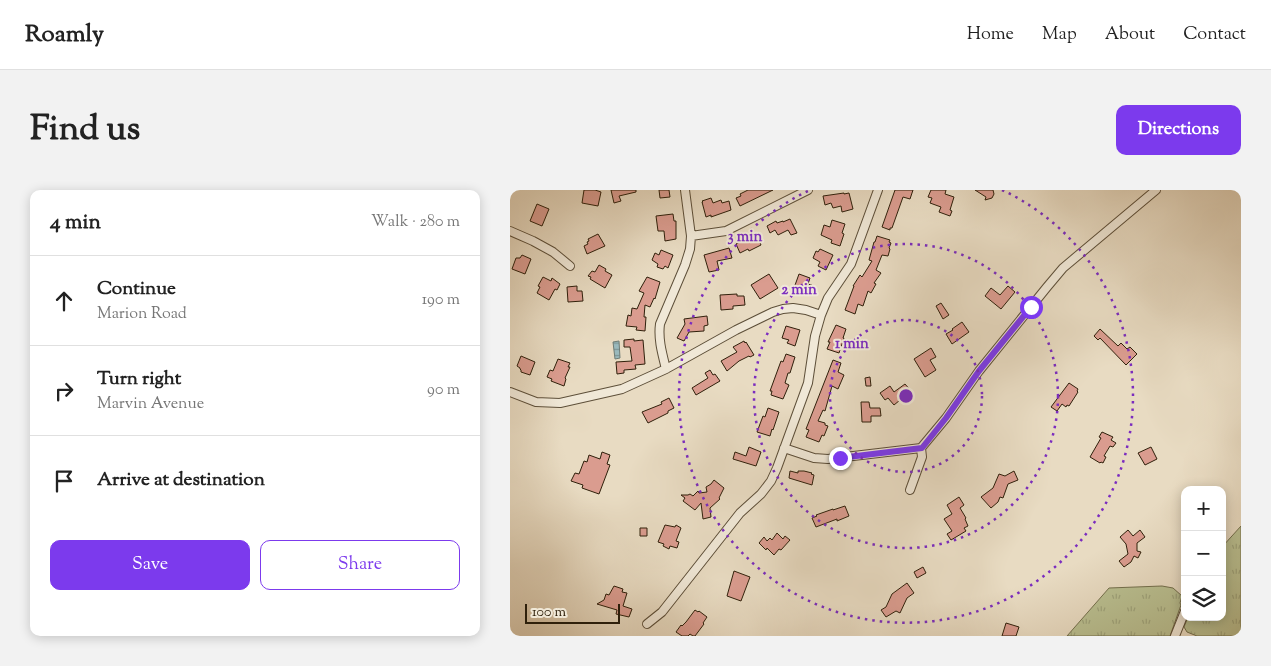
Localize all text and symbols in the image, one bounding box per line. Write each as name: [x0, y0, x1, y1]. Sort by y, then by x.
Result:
text: Roamly: [25, 18, 104, 52]
text: Home: [967, 22, 1014, 48]
text: Map: [1042, 22, 1077, 48]
text: About: [1105, 22, 1155, 48]
text: Contact: [1183, 22, 1246, 48]
text: Find us: [30, 105, 140, 156]
button: Directions: [1116, 105, 1241, 155]
text: 4 min: [50, 208, 101, 238]
text: Walk · 280 m: [371, 211, 460, 234]
text: 3 min: [728, 227, 763, 248]
text: Continue: [97, 276, 176, 303]
text: 2 min: [781, 280, 817, 301]
icon: ahead: [50, 287, 78, 315]
text: 190 m: [422, 289, 460, 312]
route start: [1020, 296, 1043, 319]
text: Marion Road: [97, 303, 187, 326]
text: 1 min: [835, 334, 869, 355]
text: Turn right: [97, 366, 181, 393]
icon: right: [50, 377, 78, 405]
text: 90 m: [427, 379, 460, 402]
centre of rings: [897, 387, 915, 405]
text: Marvin Avenue: [97, 393, 204, 416]
route end: [829, 447, 852, 470]
icon: arrive: [50, 467, 78, 495]
text: Arrive at destination: [97, 467, 265, 494]
map controls: [1181, 486, 1226, 621]
button: +: [1181, 486, 1226, 531]
button: −: [1181, 531, 1226, 576]
button: Save: [50, 540, 250, 590]
button: Share: [260, 540, 460, 590]
button: layers: [1181, 576, 1226, 621]
scale bar: [525, 601, 620, 624]
text: 100 m: [532, 603, 566, 623]

